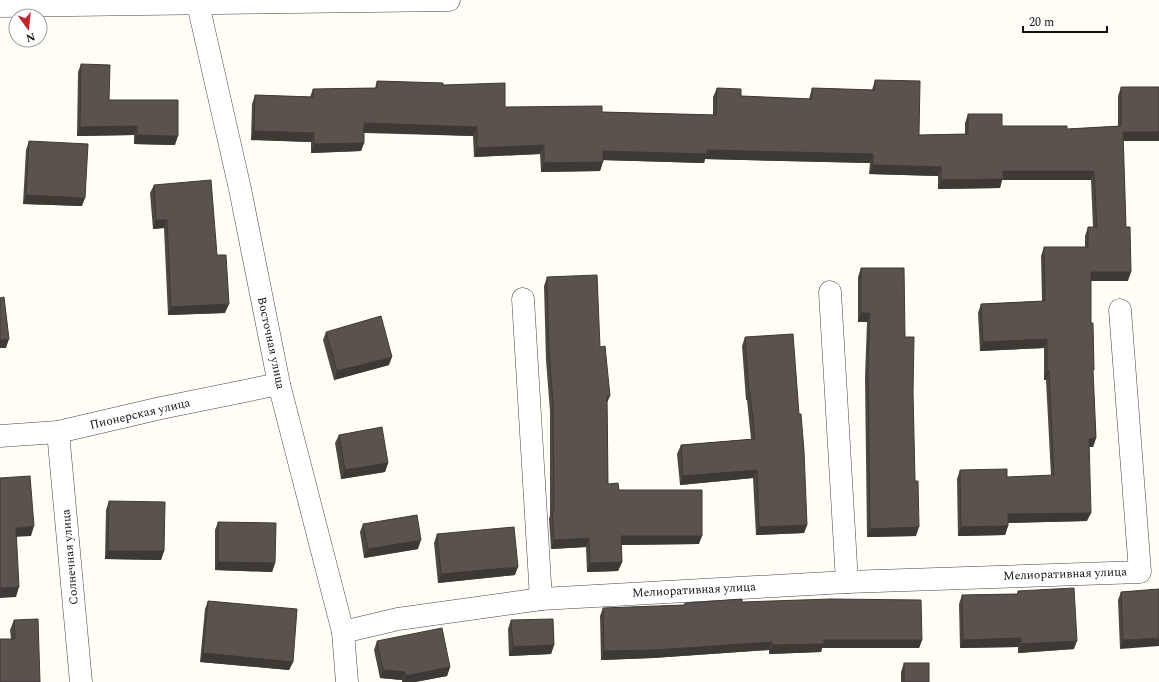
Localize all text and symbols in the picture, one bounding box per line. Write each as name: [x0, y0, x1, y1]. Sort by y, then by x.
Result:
north arrow: [8, 8, 48, 48]
scale bar: [1023, 8, 1107, 34]
text: 20 m: [1029, 13, 1054, 32]
text: N: [24, 28, 37, 47]
street label: Восточная улица: [252, 295, 290, 391]
street label: Пионерская улица: [88, 393, 192, 435]
street label: Солнечная улица: [56, 508, 84, 606]
street label: Мелиоративная улица: [1003, 562, 1127, 586]
street label: Мелиоративная улица: [632, 577, 757, 603]

